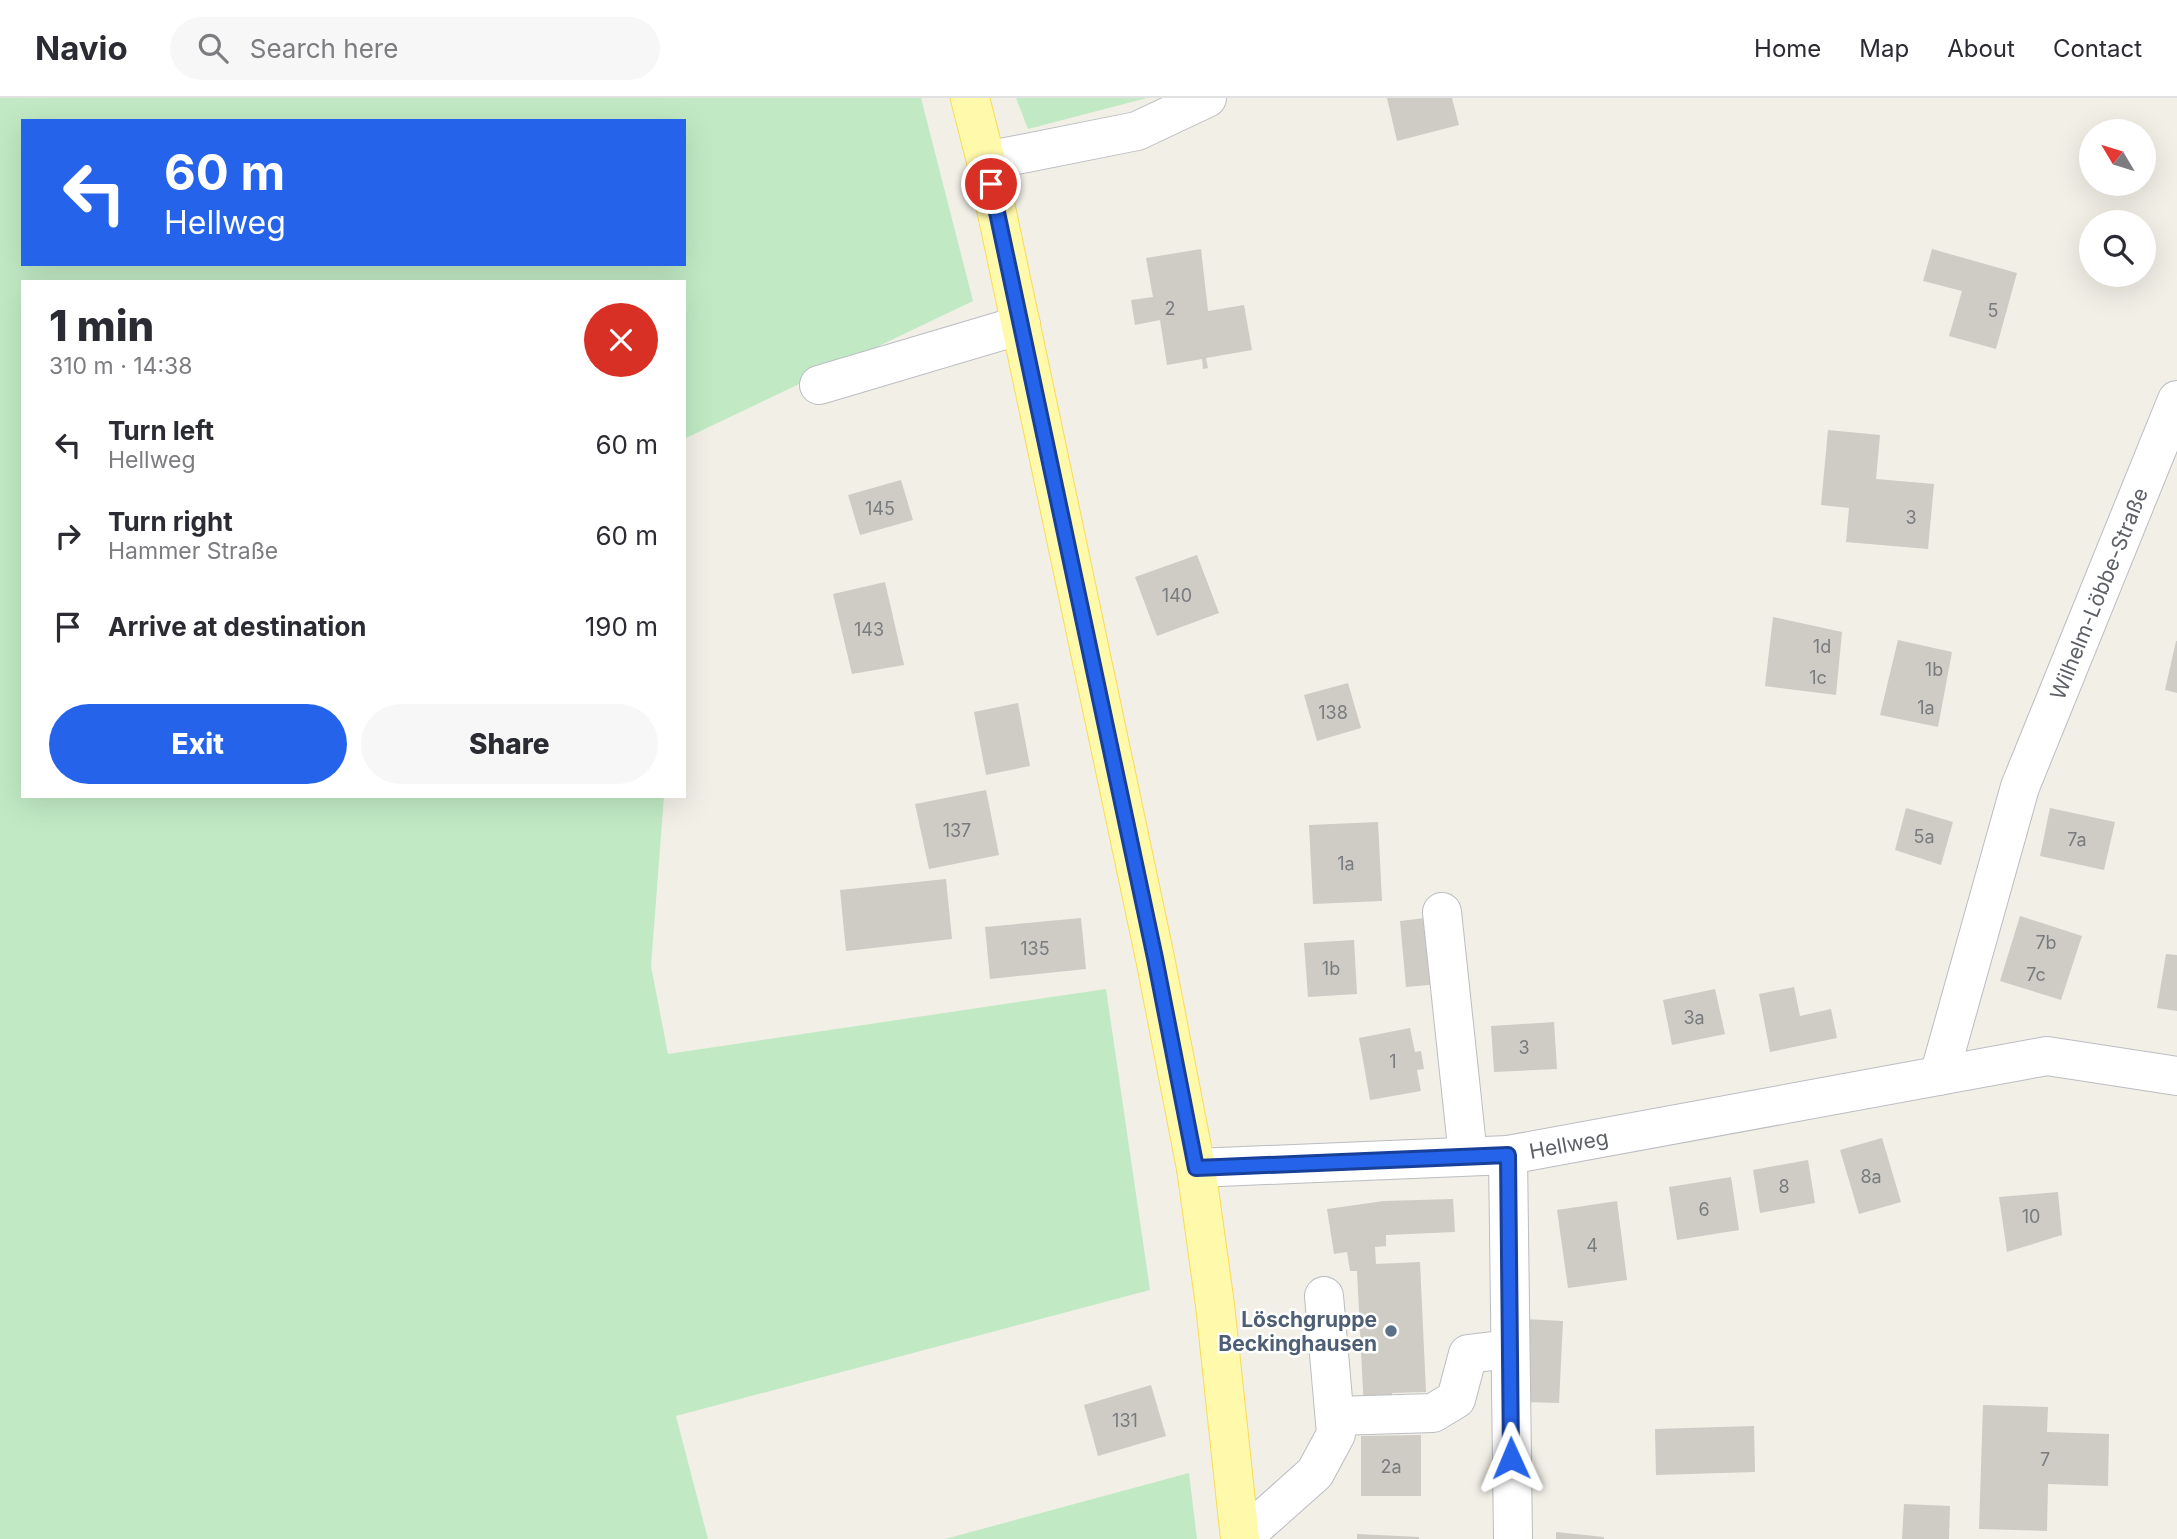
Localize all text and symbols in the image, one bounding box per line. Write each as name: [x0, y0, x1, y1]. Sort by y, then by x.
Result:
search box: [170, 17, 660, 80]
text: Navio: [35, 28, 128, 68]
icon: search: [194, 29, 232, 67]
text: Search here: [250, 33, 398, 64]
text: Home: [1754, 34, 1821, 63]
text: Map: [1859, 34, 1909, 63]
text: About: [1947, 34, 2015, 63]
text: Contact: [2053, 34, 2142, 63]
north arrow: [2079, 119, 2156, 196]
map controls: [2079, 119, 2156, 287]
text: 60 m: [164, 143, 285, 202]
icon: left: [49, 147, 140, 238]
pin: [961, 154, 1021, 214]
icon: arrive: [972, 165, 1010, 203]
text: Hellweg: [164, 203, 286, 242]
button: search: [2079, 210, 2156, 287]
house number: 2: [1165, 298, 1175, 319]
text: 1 min: [49, 300, 154, 351]
house number: 5: [1988, 300, 1998, 321]
button: close: [584, 303, 658, 377]
text: 310 m · 14:38: [49, 352, 193, 380]
text: Turn left: [108, 415, 214, 446]
icon: left: [49, 426, 87, 464]
text: 60 m: [595, 429, 658, 460]
text: Hellweg: [108, 446, 196, 474]
street label: Wilhelm-Löbbe-Straße: [2044, 484, 2153, 703]
house number: 145: [865, 498, 895, 519]
text: Turn right: [108, 506, 233, 537]
house number: 3: [1905, 507, 1917, 528]
icon: right: [49, 517, 87, 555]
text: 60 m: [595, 520, 658, 551]
text: Hammer Straße: [108, 537, 278, 565]
house number: 140: [1162, 585, 1192, 606]
icon: arrive: [49, 608, 87, 646]
text: Arrive at destination: [108, 611, 367, 642]
text: 190 m: [585, 611, 658, 642]
house number: 143: [854, 619, 884, 640]
house number: 1d: [1813, 636, 1831, 657]
house number: 1b: [1925, 659, 1943, 680]
house number: 1c: [1809, 667, 1827, 688]
house number: 1a: [1917, 697, 1935, 718]
house number: 138: [1318, 702, 1348, 723]
button: Exit: [49, 704, 347, 784]
button: Share: [361, 704, 658, 784]
house number: 137: [943, 820, 971, 841]
house number: 5a: [1913, 826, 1935, 847]
house number: 7a: [2067, 829, 2087, 850]
house number: 1a: [1337, 853, 1355, 874]
house number: 7b: [2035, 932, 2057, 953]
house number: 135: [1020, 938, 1050, 959]
house number: 1b: [1322, 958, 1340, 979]
house number: 7c: [2026, 964, 2046, 985]
house number: 3a: [1683, 1007, 1705, 1028]
house number: 3: [1518, 1037, 1530, 1058]
house number: 1: [1389, 1051, 1397, 1072]
street label: Hellweg: [1527, 1124, 1610, 1163]
house number: 8a: [1860, 1166, 1882, 1187]
house number: 8: [1778, 1176, 1790, 1197]
house number: 6: [1698, 1199, 1710, 1220]
house number: 10: [2022, 1206, 2040, 1227]
house number: 4: [1586, 1235, 1598, 1256]
place label: Löschgruppe Beckinghausen: [1218, 1307, 1377, 1356]
marker: Löschgruppe Beckinghausen: [1383, 1323, 1399, 1339]
house number: 131: [1112, 1410, 1138, 1431]
position arrow: [1474, 1421, 1548, 1495]
house number: 7: [2040, 1449, 2050, 1470]
house number: 2a: [1380, 1456, 1402, 1477]

